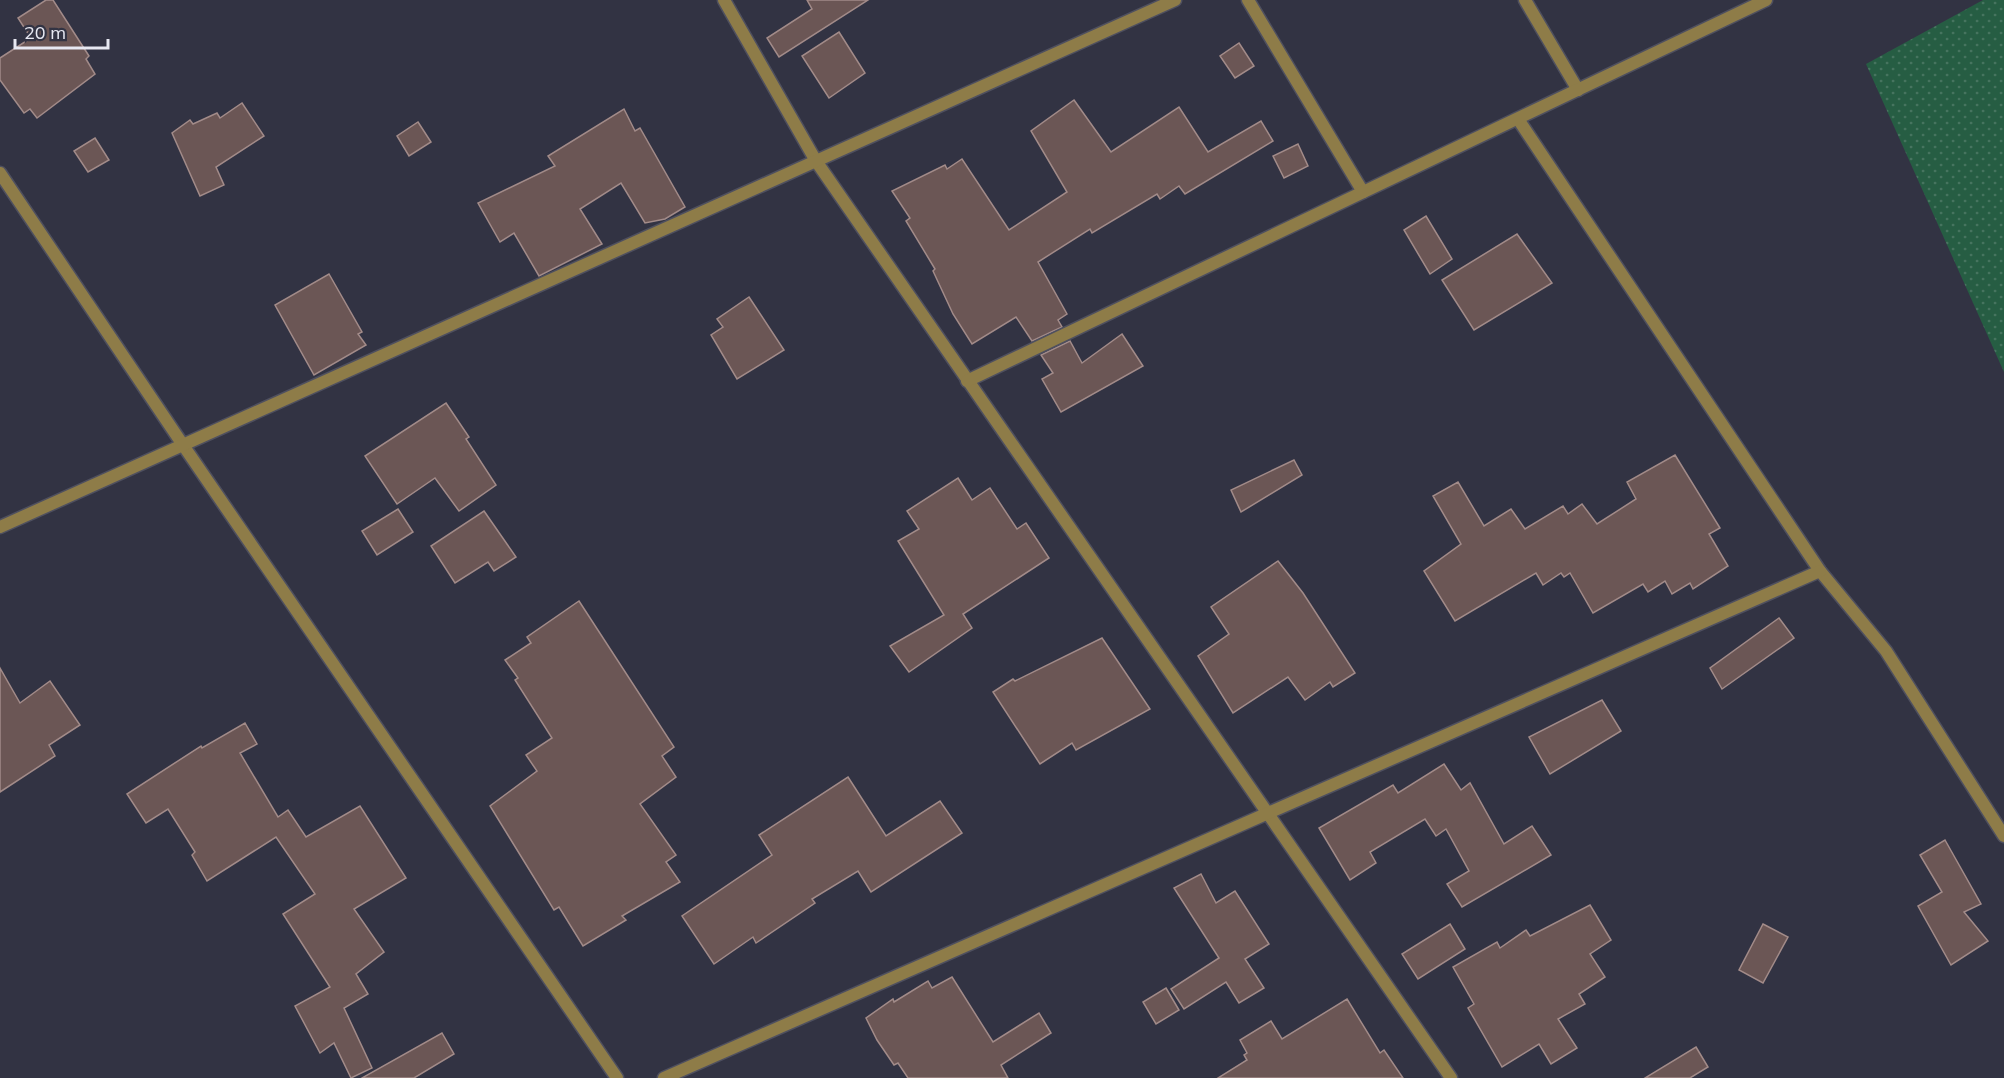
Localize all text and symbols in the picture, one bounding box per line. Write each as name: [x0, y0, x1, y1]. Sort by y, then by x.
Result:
scale bar: [15, 12, 108, 50]
text: 20 m: [24, 21, 66, 44]

